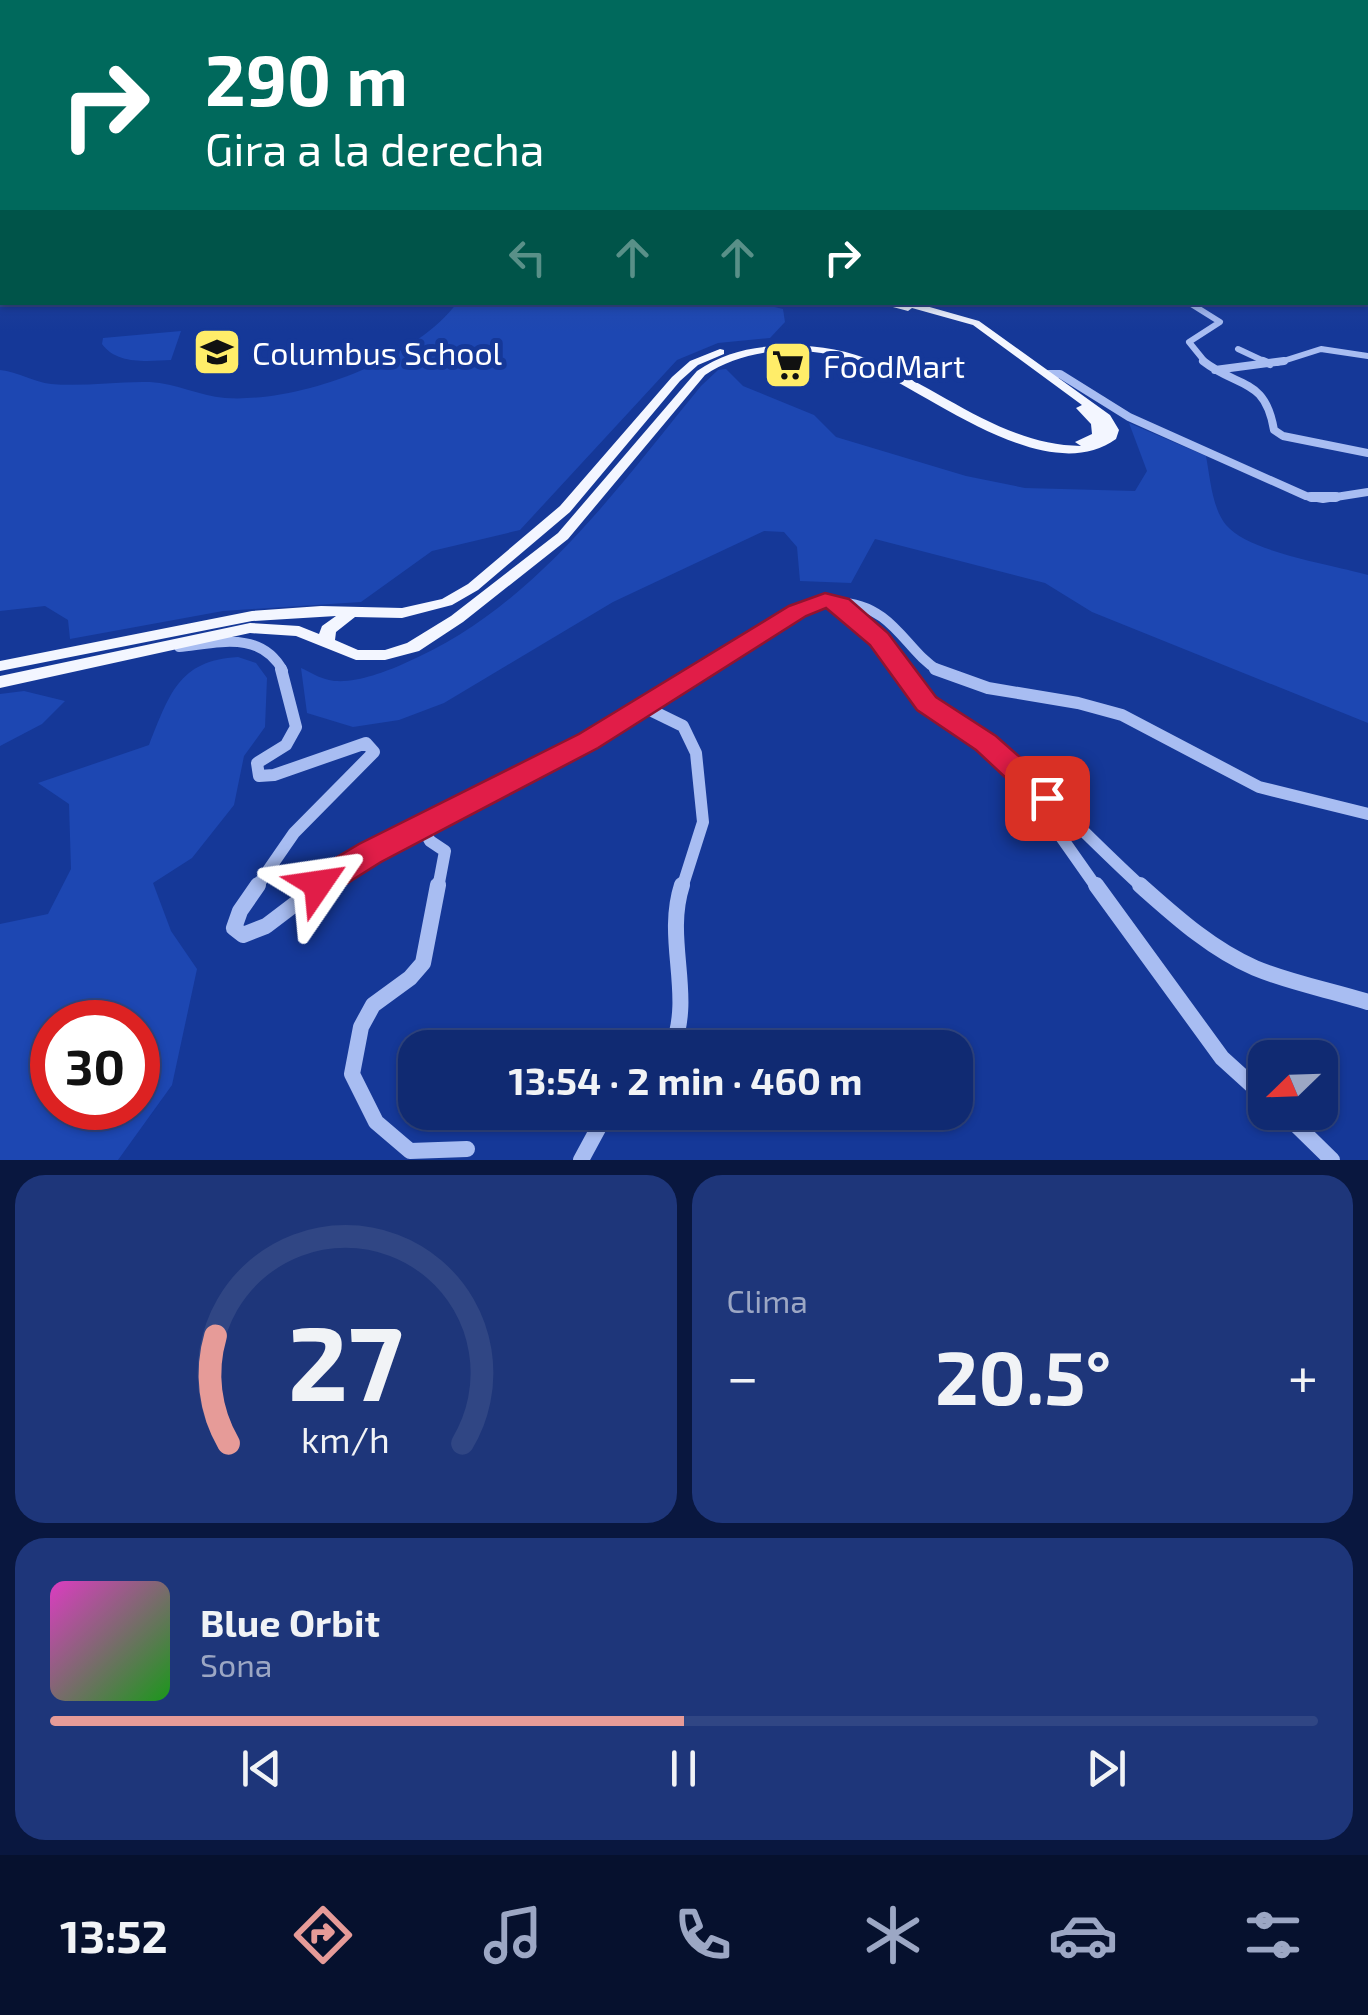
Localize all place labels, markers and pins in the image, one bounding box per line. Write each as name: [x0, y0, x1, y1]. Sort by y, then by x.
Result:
school or university icon: Columbus School: [191, 326, 243, 378]
place label: Columbus School: [252, 333, 503, 371]
supermarket icon: FoodMart: [762, 339, 814, 391]
place label: FoodMart: [823, 346, 965, 384]
pin: [1005, 756, 1090, 841]

